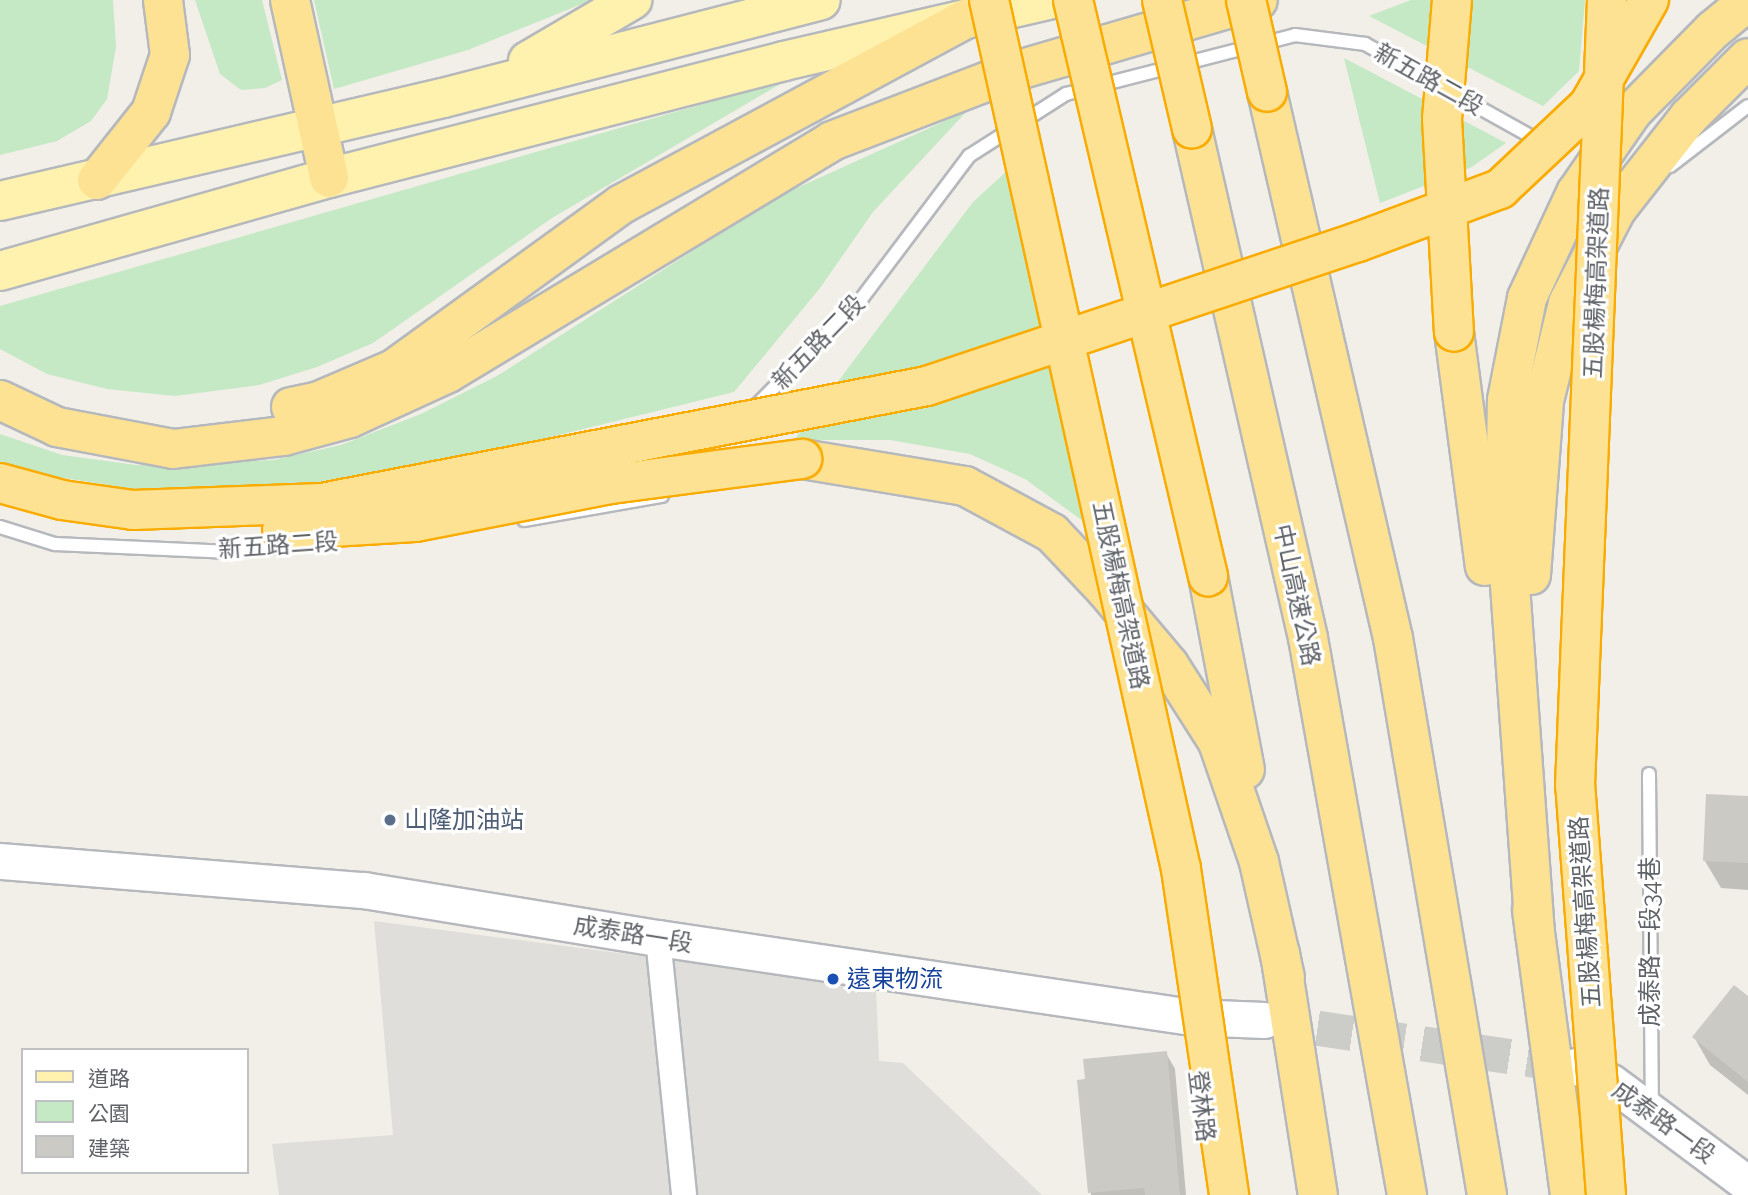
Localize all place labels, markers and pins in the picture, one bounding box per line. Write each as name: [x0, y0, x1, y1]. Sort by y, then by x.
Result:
place label: 山隆加油站: [404, 806, 524, 834]
marker: 山隆加油站: [382, 812, 398, 828]
place label: 遠東物流: [847, 965, 943, 993]
marker: 遠東物流: [825, 971, 841, 987]

